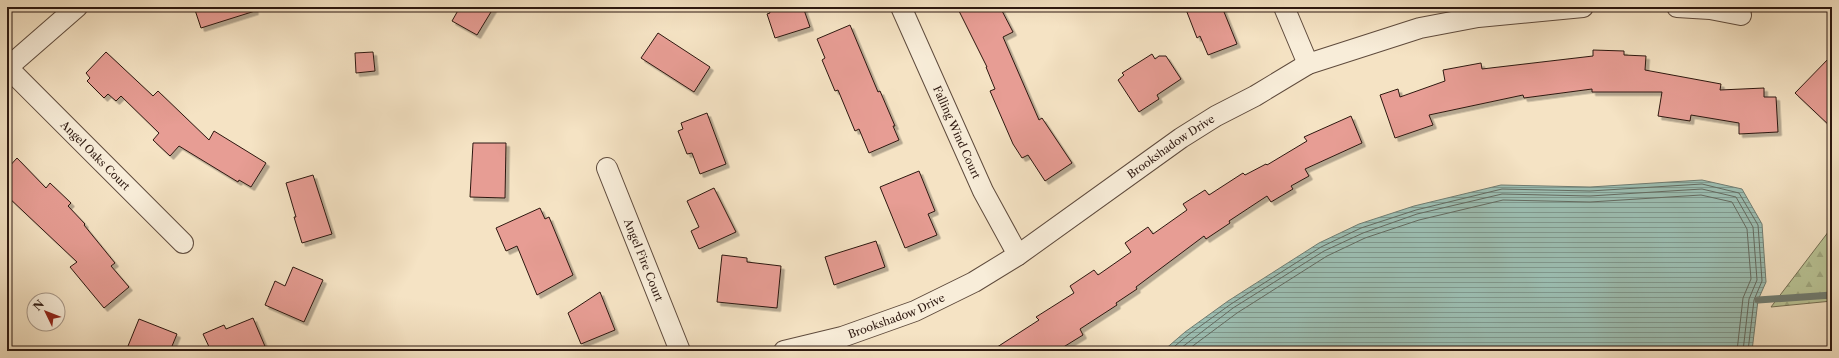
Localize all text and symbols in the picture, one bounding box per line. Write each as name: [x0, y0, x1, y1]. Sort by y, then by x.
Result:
street label: Falling Wind Court: [930, 84, 984, 181]
street label: Brookshadow Drive: [1124, 112, 1217, 181]
street label: Angel Oaks Court: [57, 117, 133, 193]
street label: Angel Fire Court: [621, 216, 666, 303]
street label: Brookshadow Drive: [846, 290, 947, 341]
north arrow: [26, 292, 66, 332]
text: N: [30, 297, 47, 313]

